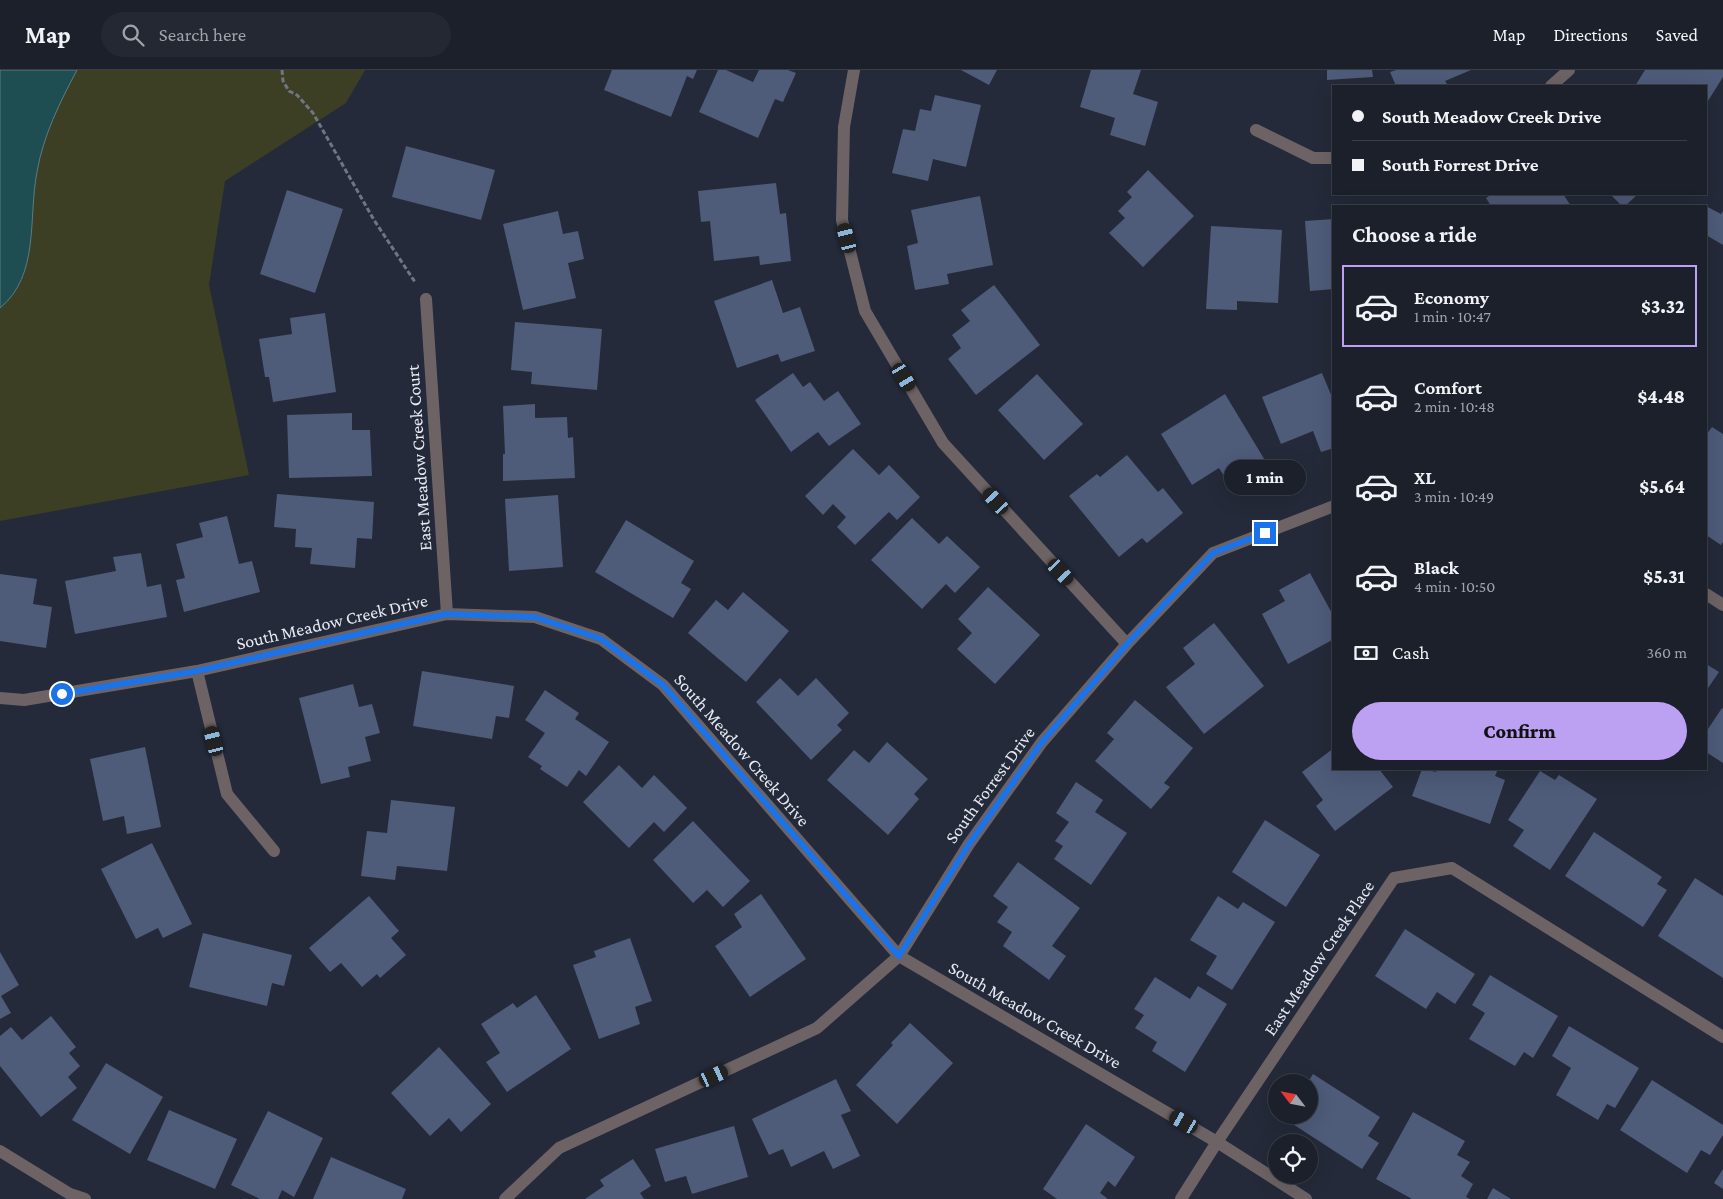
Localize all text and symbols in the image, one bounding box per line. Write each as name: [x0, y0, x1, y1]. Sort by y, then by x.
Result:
search box: [101, 12, 451, 57]
text: Map: [25, 21, 71, 48]
icon: search: [119, 21, 147, 49]
text: Search here: [159, 24, 246, 45]
text: Map: [1493, 25, 1525, 45]
text: Directions: [1553, 25, 1628, 45]
text: Saved: [1656, 25, 1698, 45]
text: South Meadow Creek Drive: [1382, 106, 1601, 127]
text: South Forrest Drive: [1382, 154, 1539, 175]
car: [836, 222, 857, 254]
text: Choose a ride: [1352, 222, 1477, 247]
icon: car: [1354, 284, 1399, 329]
text: Economy: [1414, 287, 1489, 308]
text: $3.32: [1641, 296, 1685, 317]
text: 1 min · 10:47: [1414, 308, 1491, 325]
car: [889, 360, 918, 394]
street label: East Meadow Creek Court: [402, 363, 435, 552]
icon: car: [1354, 374, 1399, 419]
text: Comfort: [1414, 377, 1482, 398]
text: $4.48: [1637, 386, 1685, 407]
text: 2 min · 10:48: [1414, 398, 1495, 415]
callout: 1 min: [1224, 460, 1306, 496]
icon: car: [1354, 464, 1399, 509]
text: XL: [1414, 467, 1436, 488]
text: 1 min: [1246, 469, 1284, 486]
text: $5.64: [1639, 476, 1685, 497]
car: [980, 485, 1011, 517]
text: 3 min · 10:49: [1414, 488, 1494, 505]
route end: [1254, 522, 1276, 544]
icon: car: [1354, 554, 1399, 599]
car: [1045, 556, 1076, 588]
text: Black: [1414, 557, 1459, 578]
text: $5.31: [1643, 566, 1685, 587]
text: 4 min · 10:50: [1414, 578, 1495, 595]
street label: South Meadow Creek Drive: [234, 590, 430, 654]
icon: cash: [1352, 639, 1380, 667]
text: Cash: [1392, 642, 1430, 663]
text: 360 m: [1646, 644, 1687, 661]
street label: South Meadow Creek Drive: [670, 670, 814, 830]
route start: [51, 683, 73, 705]
button: Confirm: [1352, 702, 1687, 760]
street label: South Forrest Drive: [941, 723, 1039, 847]
car: [203, 725, 224, 757]
street label: East Meadow Creek Place: [1260, 877, 1378, 1039]
street label: South Meadow Creek Drive: [945, 957, 1125, 1073]
car: [697, 1063, 730, 1089]
north arrow: [1268, 1074, 1318, 1124]
map controls: [1268, 1074, 1318, 1184]
car: [1167, 1108, 1200, 1136]
button: locate: [1268, 1134, 1318, 1184]

